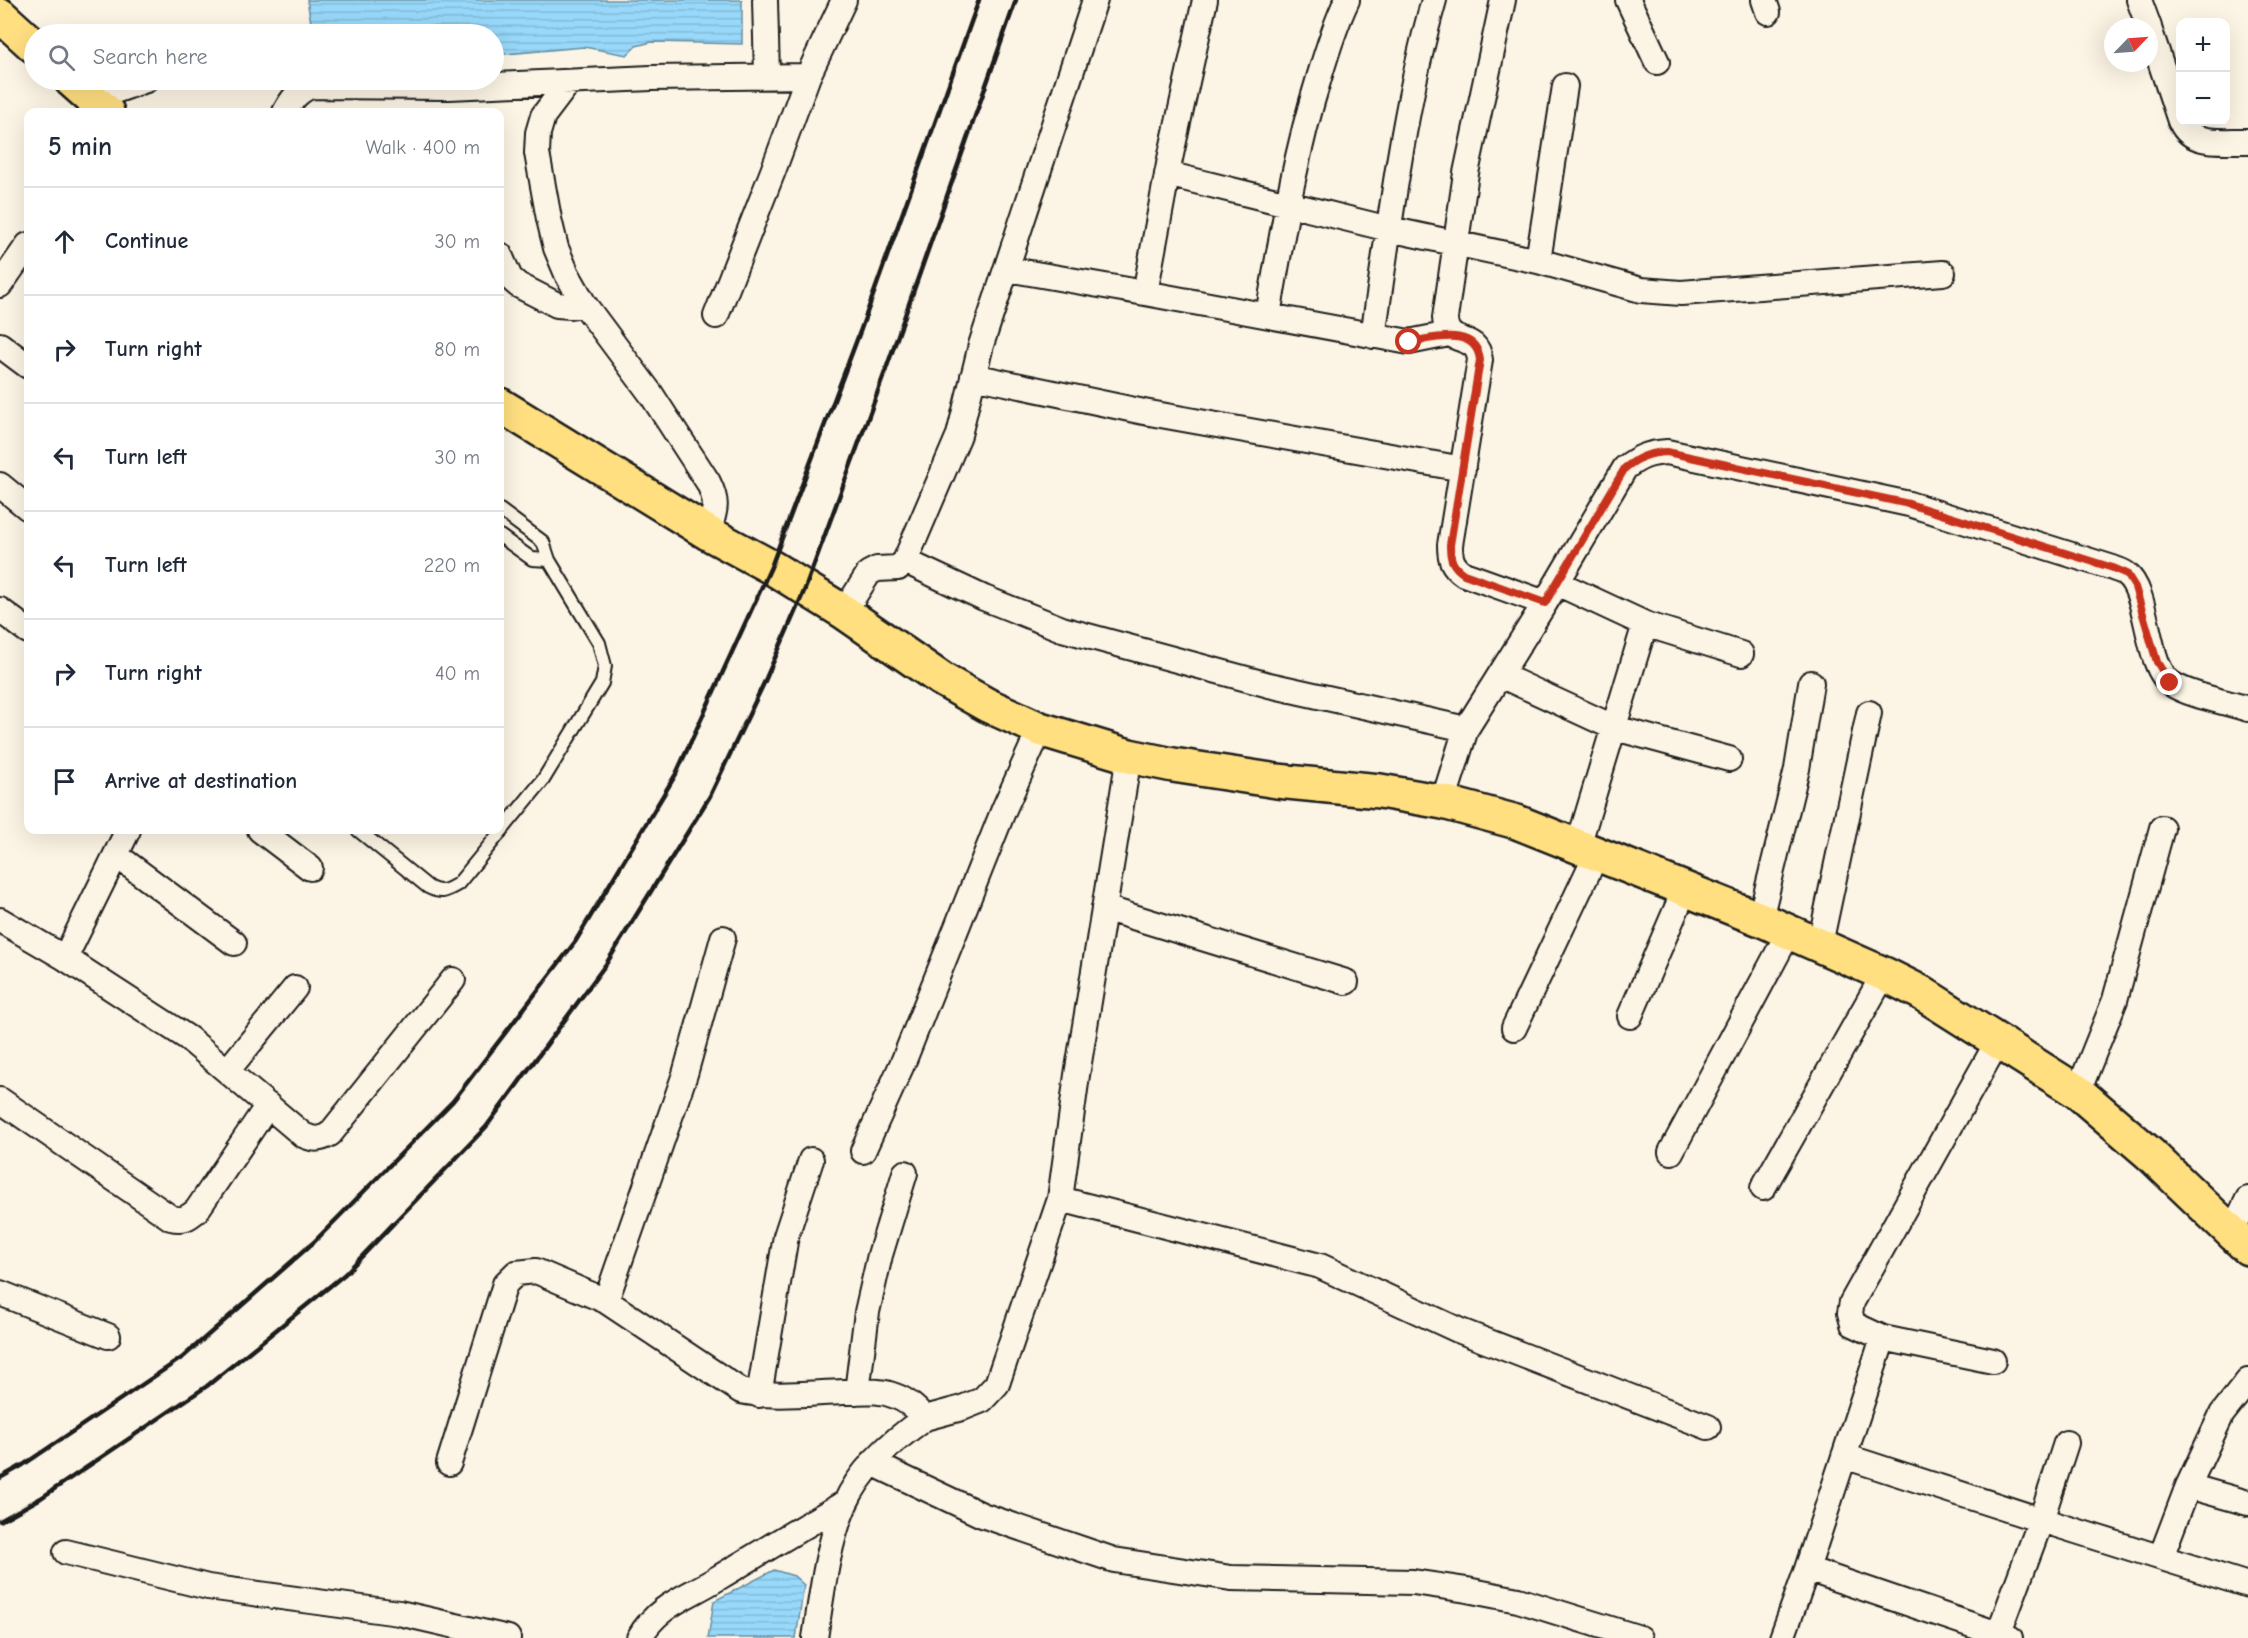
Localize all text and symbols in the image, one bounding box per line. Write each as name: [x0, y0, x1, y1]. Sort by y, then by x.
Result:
north arrow: [2104, 18, 2158, 72]
map controls: [2176, 18, 2230, 126]
button: +: [2176, 18, 2230, 72]
search box: [24, 24, 504, 90]
icon: search: [45, 41, 78, 74]
text: Search here: [93, 44, 208, 70]
button: −: [2176, 72, 2230, 126]
text: 5 min: [48, 132, 112, 162]
text: Walk · 400 m: [366, 136, 480, 159]
icon: ahead: [48, 225, 81, 258]
text: Continue: [105, 228, 188, 254]
text: 30 m: [434, 230, 480, 253]
route start: [1395, 328, 1421, 354]
icon: right: [48, 333, 81, 366]
text: Turn right: [105, 336, 202, 362]
text: 80 m: [434, 338, 480, 361]
icon: left: [48, 441, 81, 474]
text: Turn left: [105, 444, 187, 470]
text: 30 m: [434, 446, 480, 469]
icon: left: [48, 549, 81, 582]
text: Turn left: [105, 552, 187, 578]
text: 220 m: [424, 554, 480, 577]
icon: right: [48, 657, 81, 690]
text: Turn right: [105, 660, 202, 686]
text: 40 m: [435, 662, 480, 685]
route end: [2156, 669, 2182, 695]
icon: arrive: [48, 765, 81, 798]
text: Arrive at destination: [105, 768, 297, 794]

